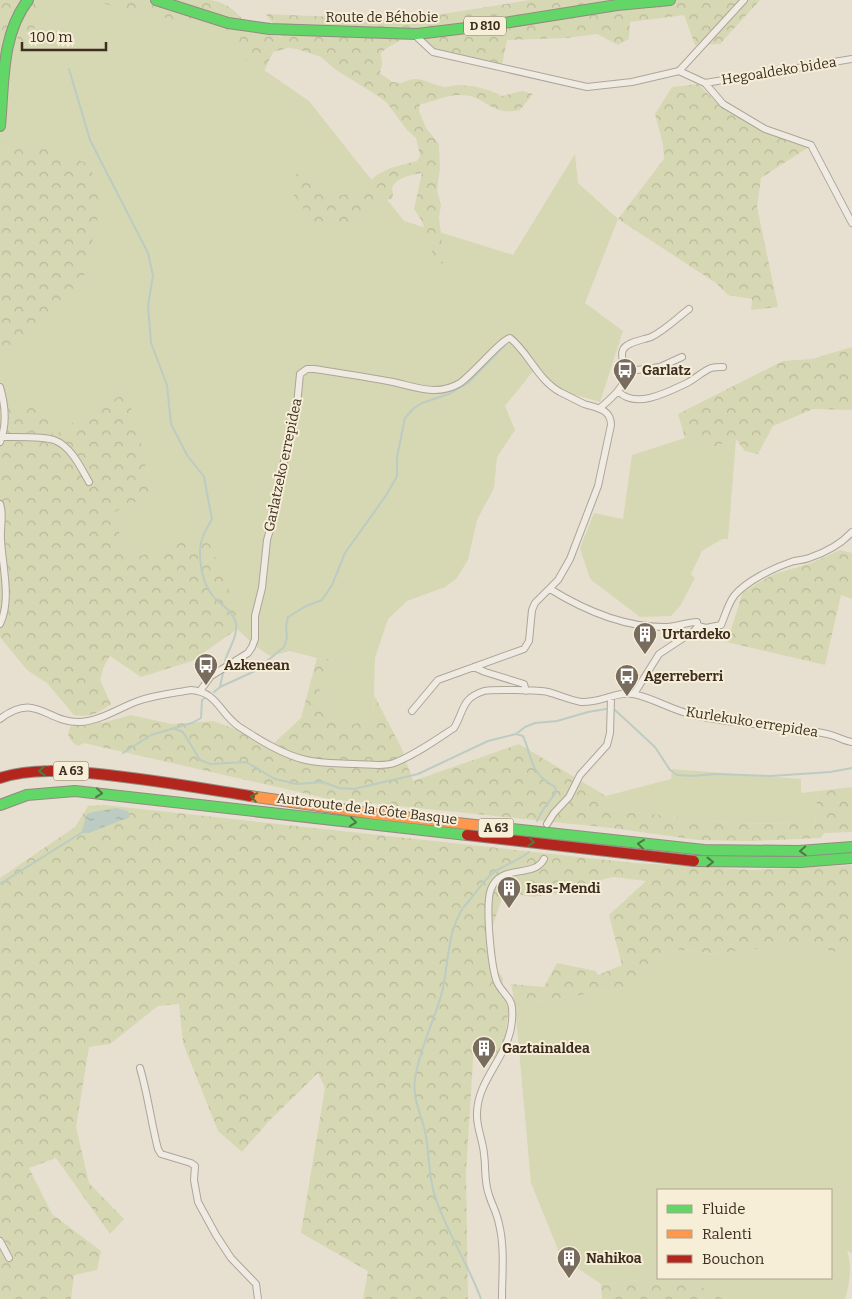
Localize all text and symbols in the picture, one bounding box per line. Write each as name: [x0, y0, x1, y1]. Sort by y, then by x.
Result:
street label: Route de Béhobie: [326, 9, 438, 26]
road number: D 810: [464, 16, 506, 36]
scale bar: [22, 20, 106, 52]
text: 100 m: [30, 28, 73, 46]
street label: Hegoaldeko bidea: [720, 53, 838, 88]
bus stop icon: Garlatz: [612, 357, 638, 391]
place label: Garlatz: [642, 362, 691, 379]
street label: Garlatzeko errepidea: [261, 396, 306, 533]
building icon: Urtardeko: [632, 621, 658, 655]
place label: Urtardeko: [662, 626, 731, 643]
bus stop icon: Azkenean: [193, 652, 219, 686]
place label: Azkenean: [224, 657, 290, 674]
bus stop icon: Agerreberri: [614, 663, 640, 697]
place label: Agerreberri: [644, 668, 724, 685]
street label: Kurlekuko errepidea: [685, 703, 820, 741]
road number: A 63: [54, 761, 88, 780]
one-way arrow: [38, 766, 46, 777]
one-way arrow: [95, 787, 103, 798]
street label: Autoroute de la Côte Basque: [276, 789, 458, 829]
one-way arrow: [250, 792, 258, 803]
one-way arrow: [348, 816, 357, 826]
road number: A 63: [478, 818, 514, 838]
one-way arrow: [528, 836, 536, 847]
one-way arrow: [637, 838, 645, 849]
one-way arrow: [799, 845, 807, 856]
one-way arrow: [707, 857, 715, 867]
building icon: Isas-Mendi: [496, 875, 522, 909]
place label: Isas-Mendi: [526, 880, 601, 897]
building icon: Gaztainaldea: [471, 1035, 497, 1069]
place label: Gaztainaldea: [502, 1040, 590, 1057]
legend: [657, 1189, 832, 1279]
text: Fluide: [702, 1200, 745, 1218]
text: Ralenti: [702, 1225, 752, 1243]
building icon: Nahikoa: [556, 1245, 582, 1279]
place label: Nahikoa: [586, 1250, 642, 1267]
text: Bouchon: [702, 1250, 765, 1268]

